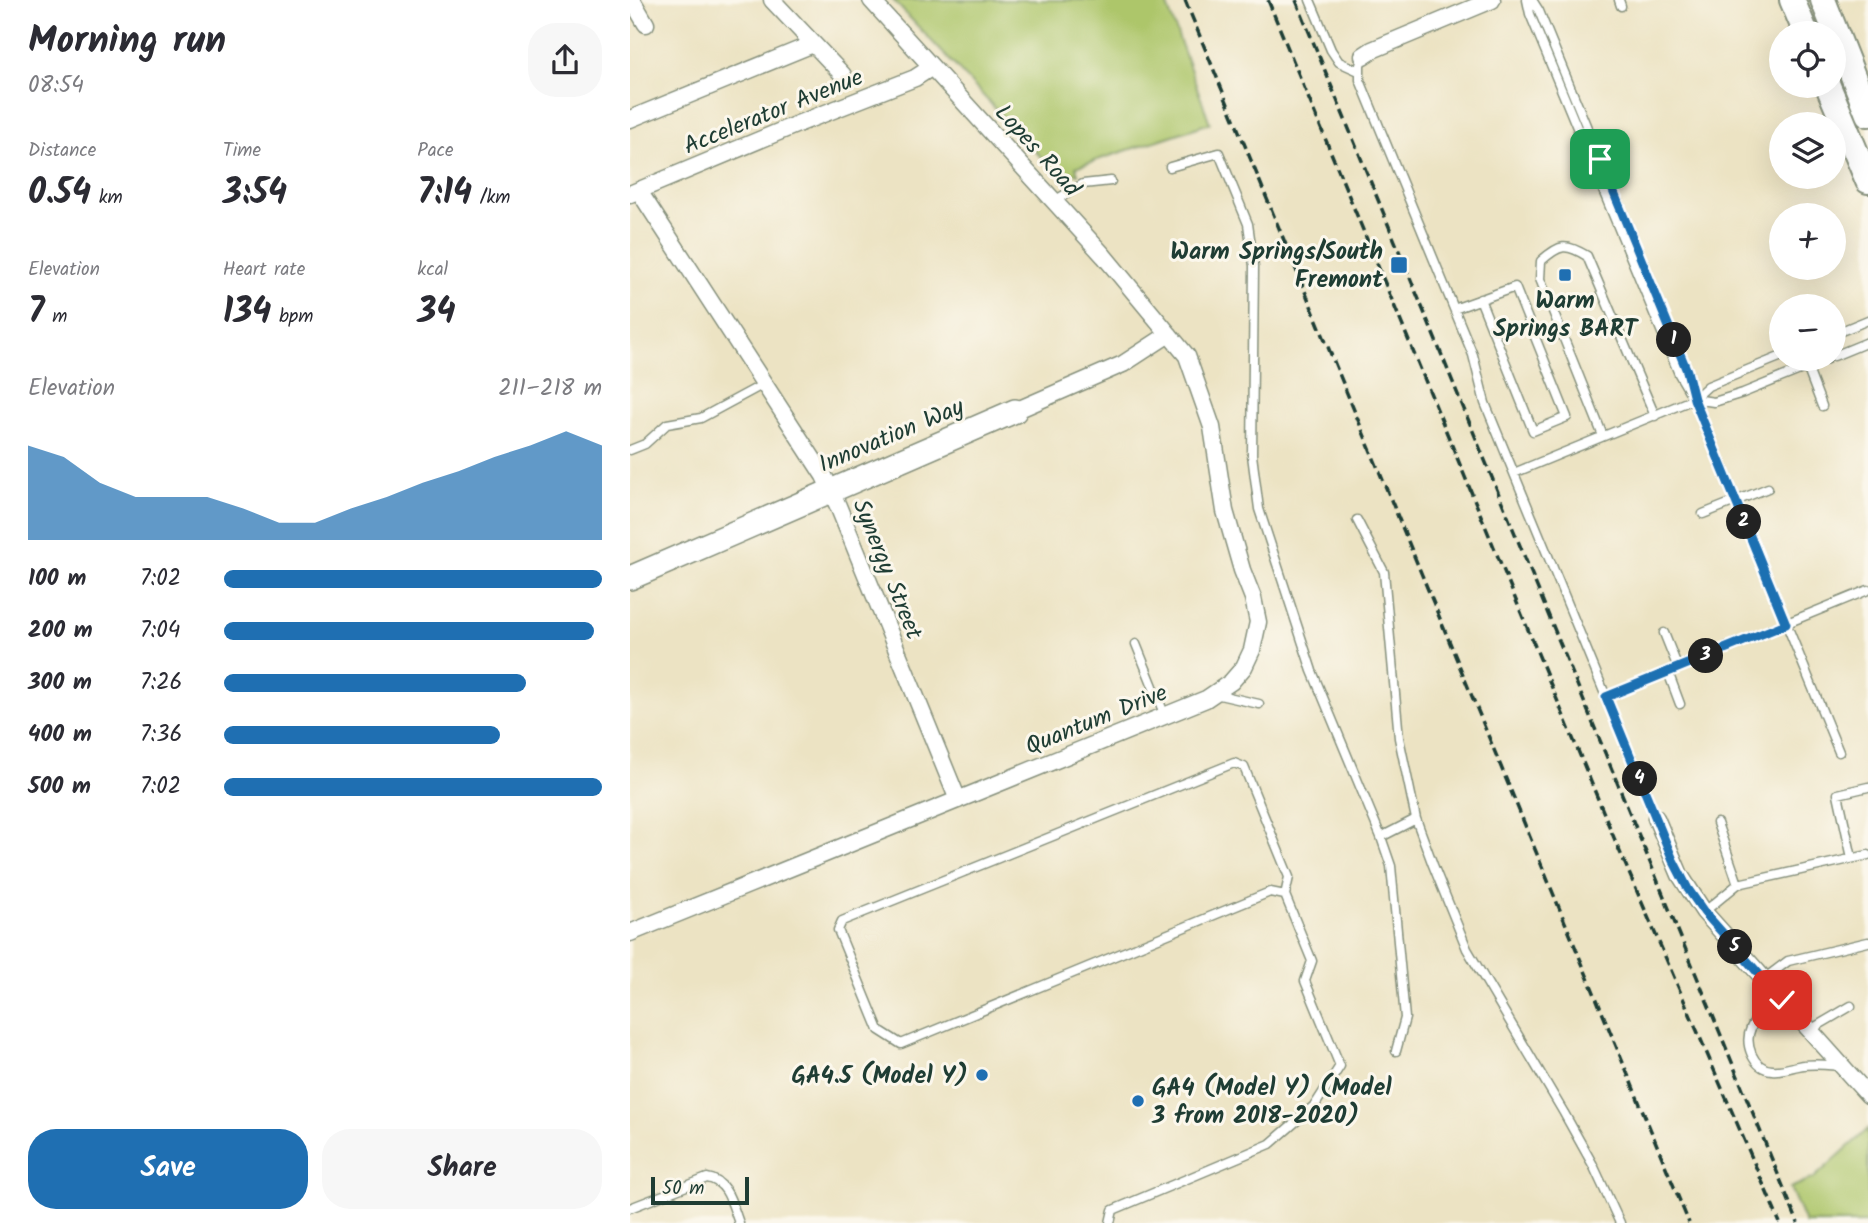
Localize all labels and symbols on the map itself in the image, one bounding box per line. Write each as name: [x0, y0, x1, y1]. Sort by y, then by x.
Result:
street label: Accelerator Avenue: [678, 58, 870, 166]
street label: Lopes Road: [984, 96, 1090, 207]
pin: [1570, 129, 1630, 189]
place label: Warm Springs/South Fremont: [1170, 233, 1384, 300]
marker: Warm Springs/South Fremont: [1389, 255, 1409, 275]
marker: Warm Springs BART: [1557, 267, 1573, 283]
place label: Warm Springs BART: [1493, 282, 1639, 349]
pin: 1: [1656, 322, 1692, 358]
street label: Innovation Way: [813, 388, 971, 485]
street label: Synergy Street: [841, 493, 933, 646]
pin: 2: [1726, 504, 1762, 540]
pin: 3: [1688, 638, 1724, 674]
street label: Quantum Drive: [1019, 674, 1174, 767]
pin: 4: [1622, 762, 1658, 796]
pin: 5: [1718, 930, 1752, 964]
pin: [1752, 970, 1812, 1030]
place label: GA4.5 (Model Y): [791, 1057, 968, 1096]
marker: GA4.5 (Model Y): [974, 1067, 990, 1083]
place label: GA4 (Model Y) (Model 3 from 2018-2020): [1151, 1069, 1392, 1136]
marker: GA4 (Model Y) (Model 3 from 2018-2020): [1130, 1093, 1146, 1109]
scale bar: [651, 1174, 749, 1206]

